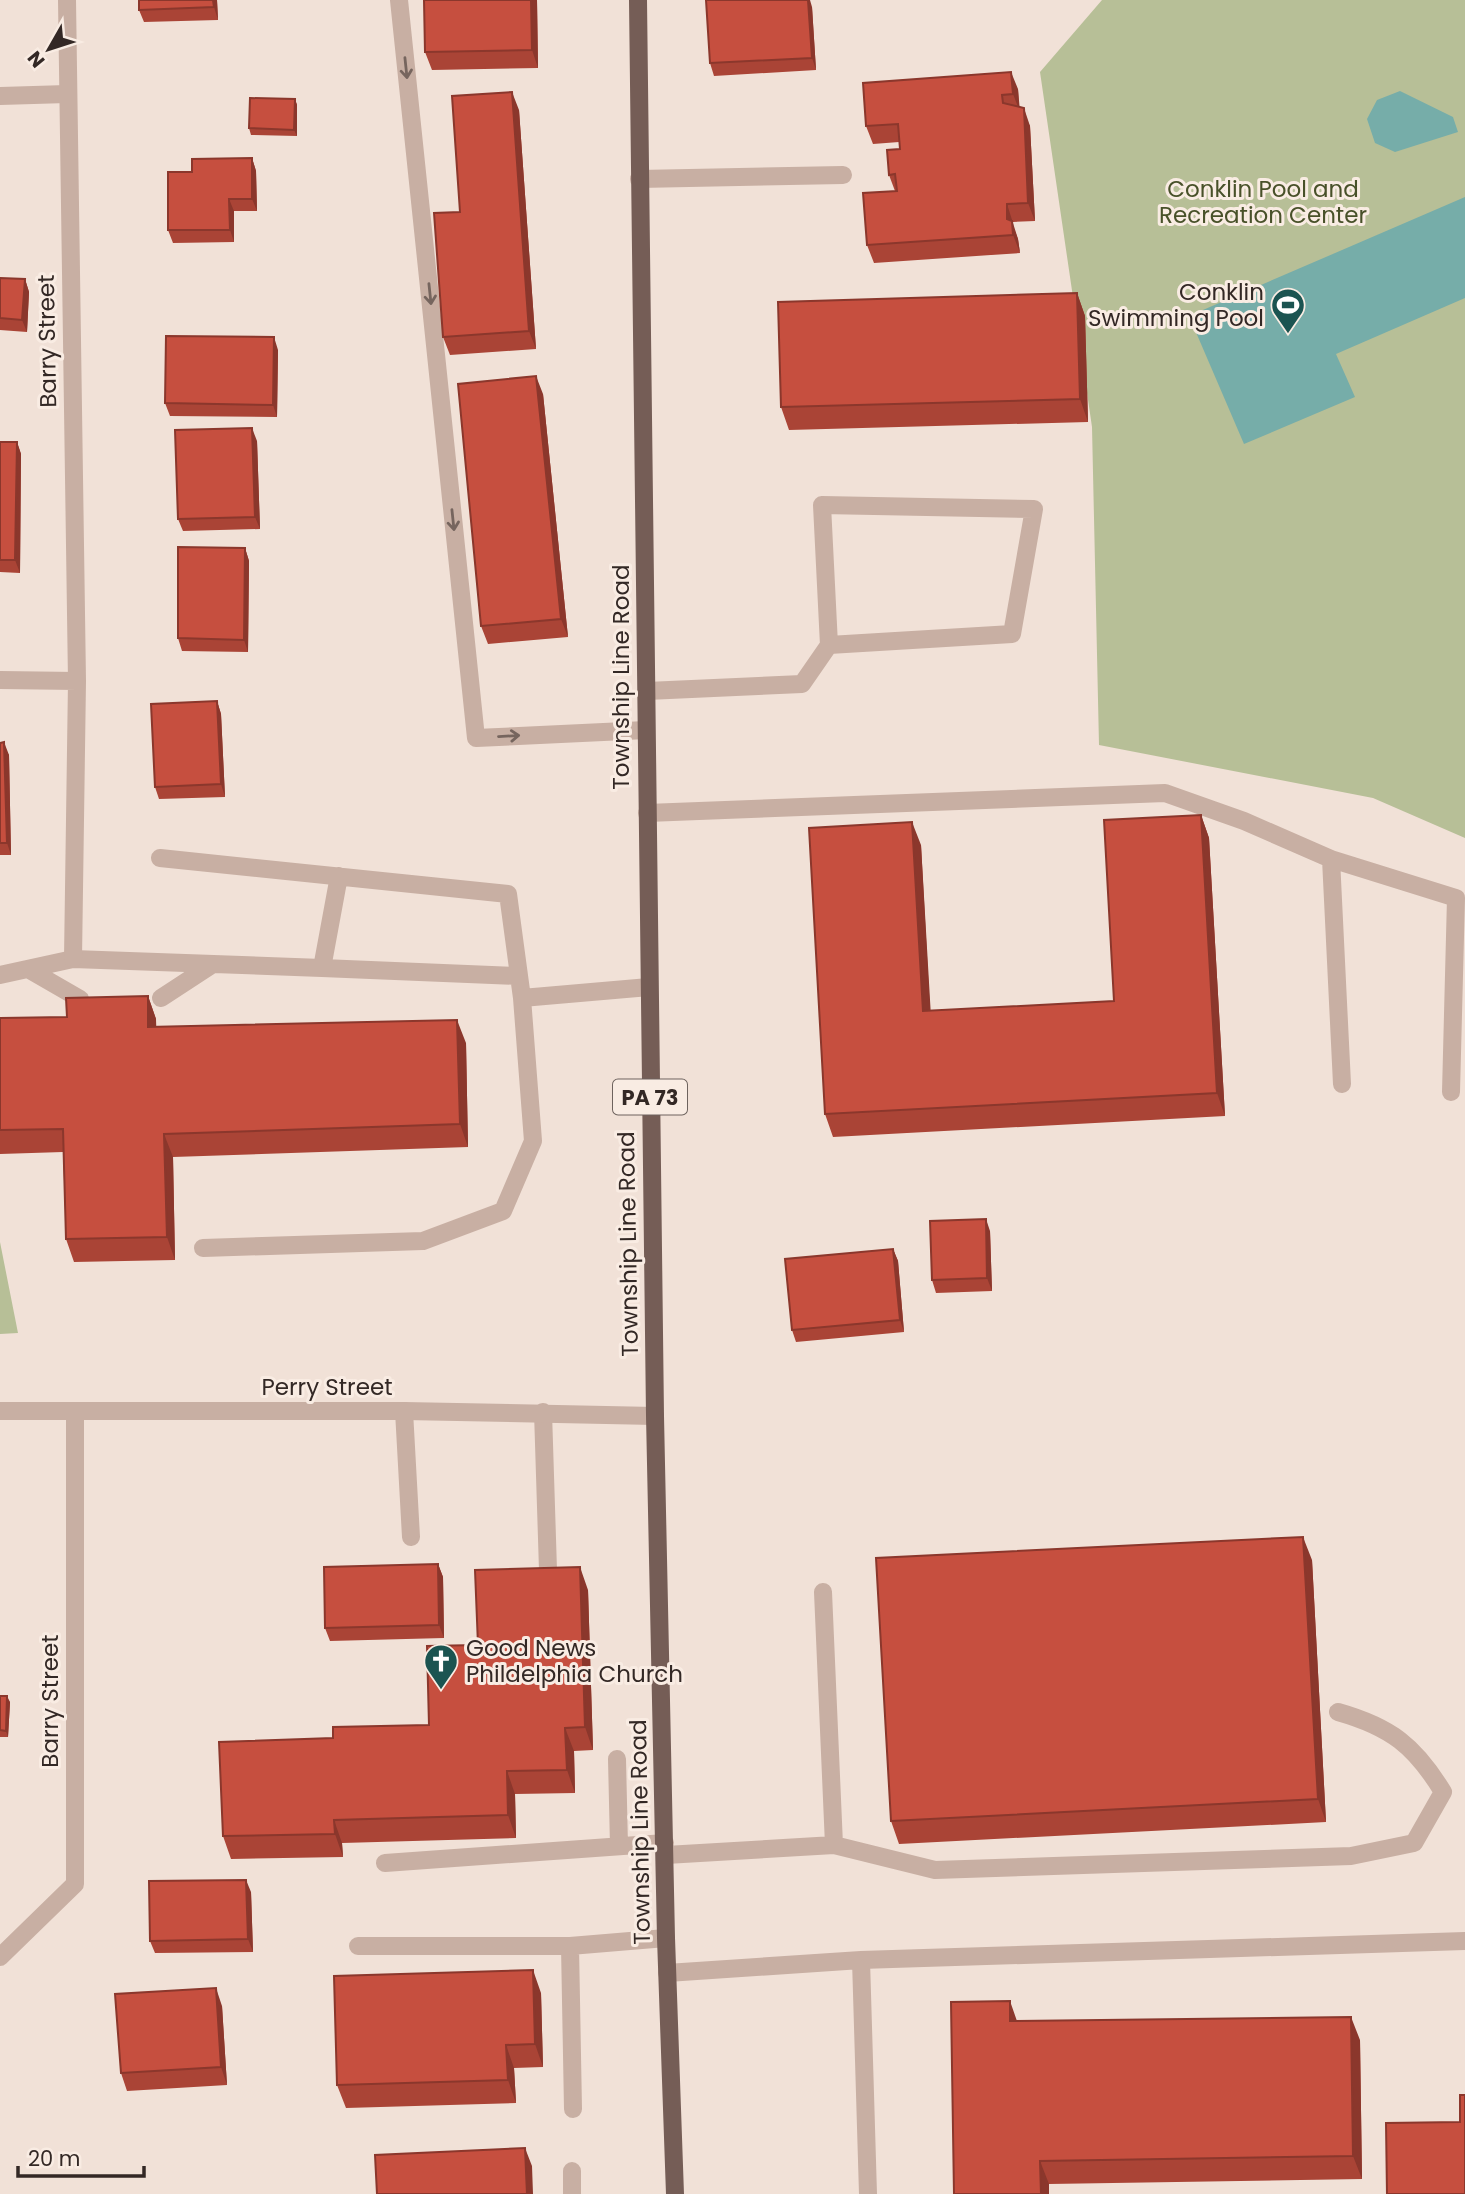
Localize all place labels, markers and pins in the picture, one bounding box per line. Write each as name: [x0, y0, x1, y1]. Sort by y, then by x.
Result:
place label: Conklin Swimming Pool: [1088, 276, 1264, 334]
sports icon: Conklin Swimming Pool: [1269, 286, 1307, 335]
place label: Good News Phildelphia Church: [466, 1632, 683, 1690]
church icon: Good News Phildelphia Church: [422, 1642, 460, 1691]

